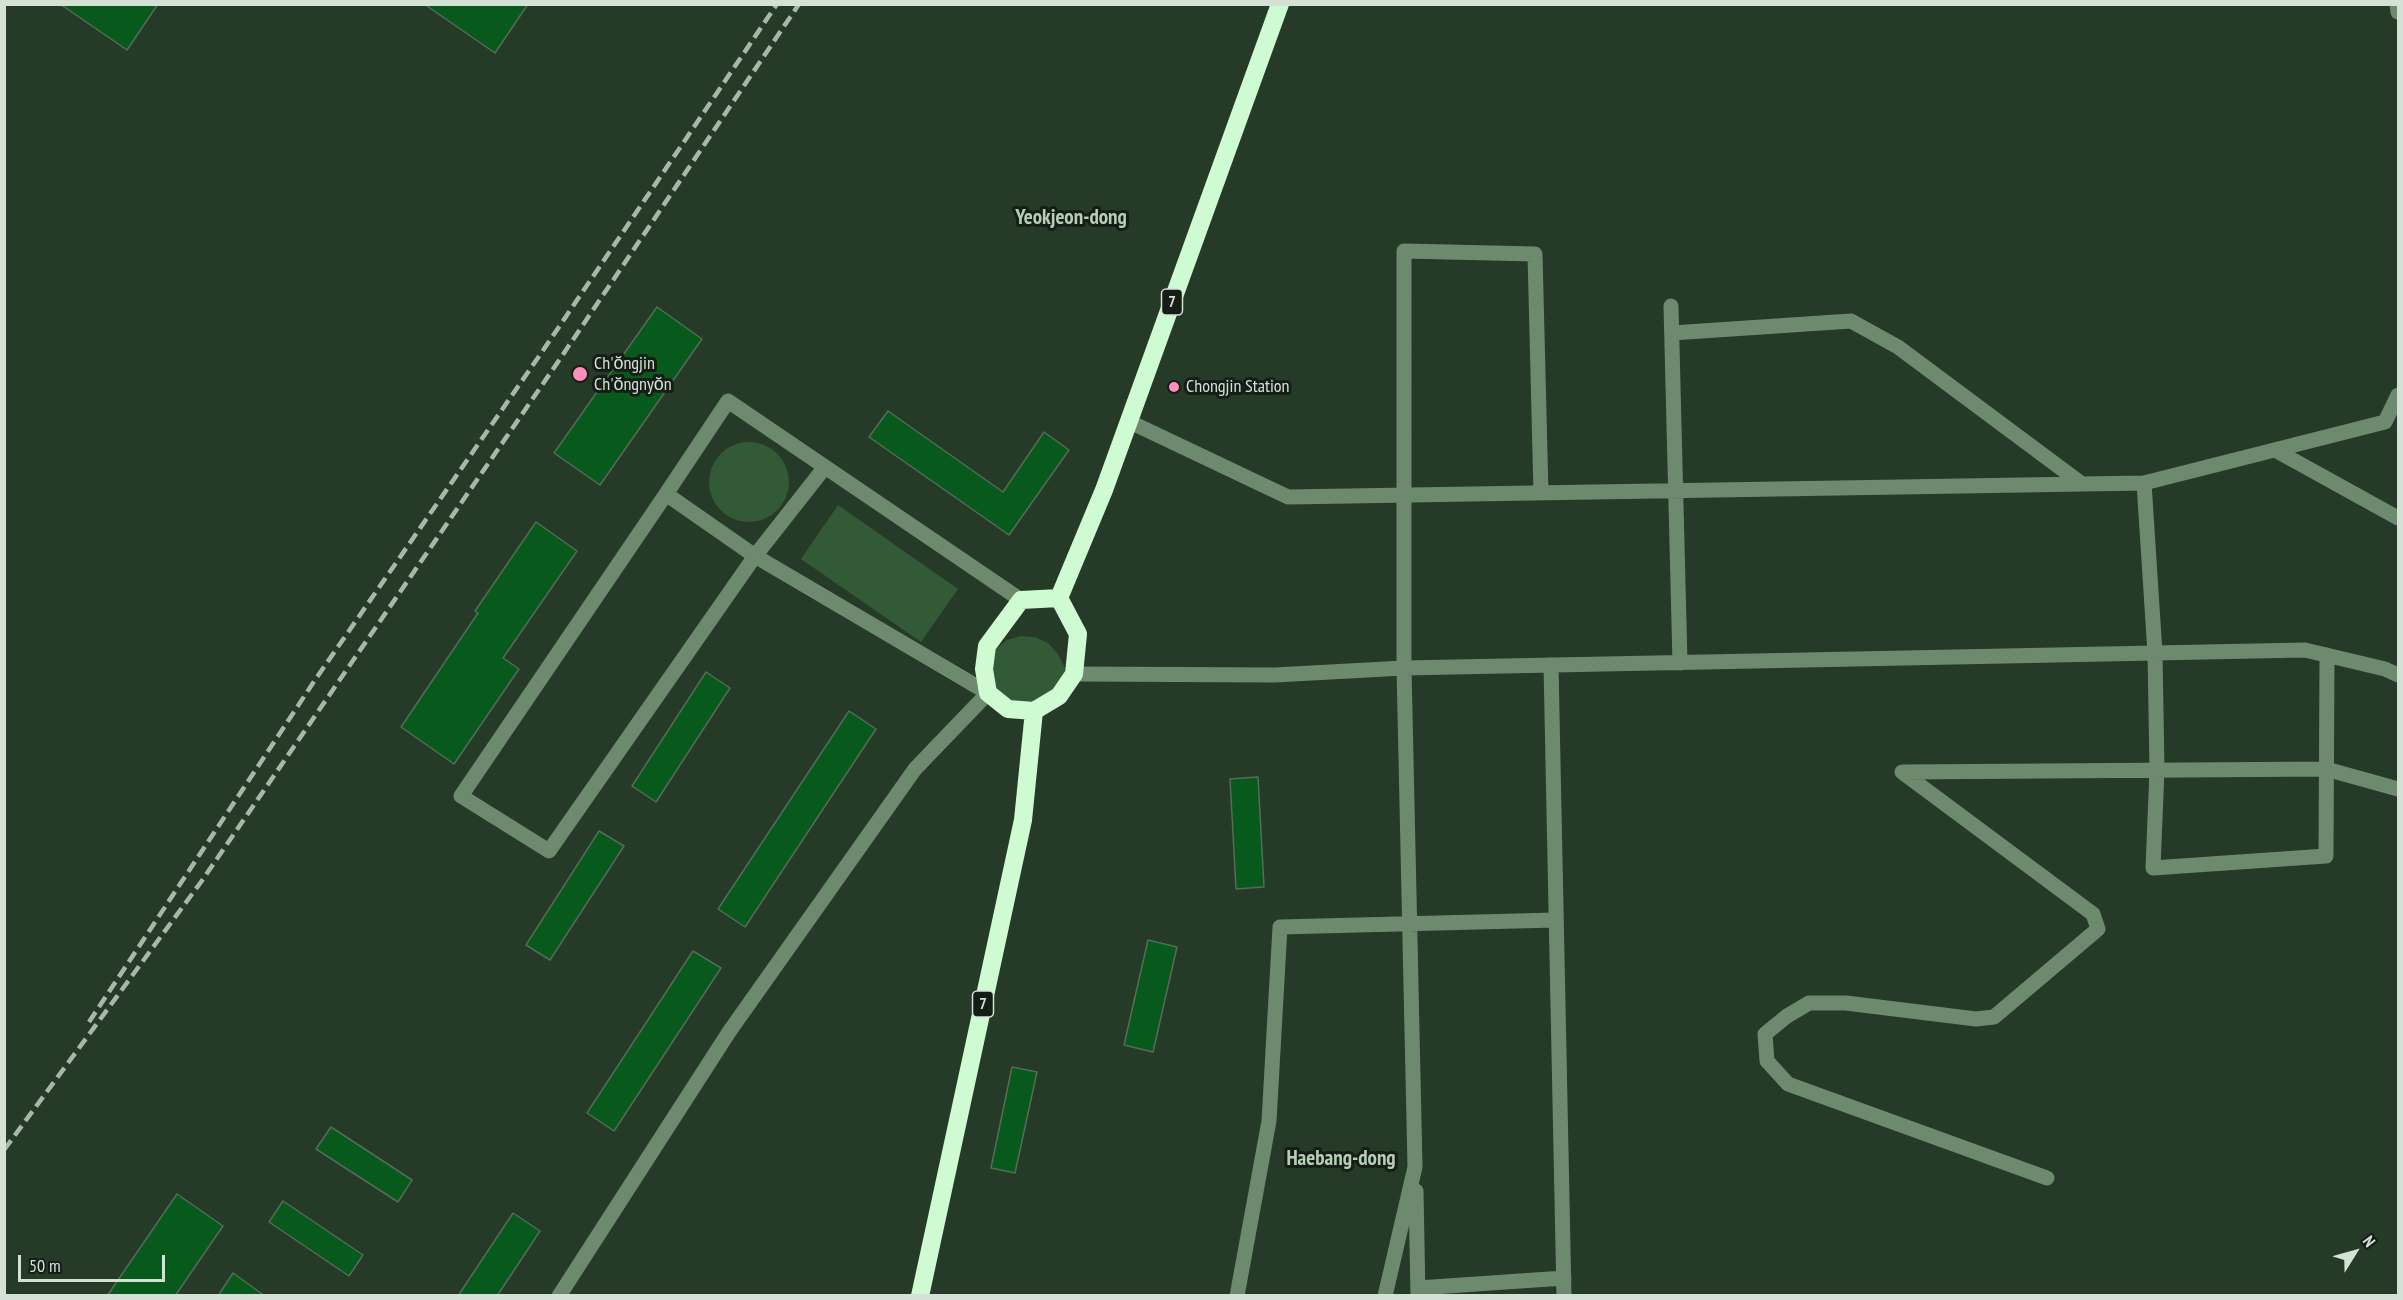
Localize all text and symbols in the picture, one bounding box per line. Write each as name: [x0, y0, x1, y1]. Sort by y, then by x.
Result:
district label: Yeokjeon-dong: [1015, 205, 1127, 231]
road number: 7: [1162, 289, 1182, 315]
place label: Ch'ŏngjin Ch'ŏngnyŏn: [594, 353, 673, 395]
marker: Ch'ŏngjin Ch'ŏngnyŏn: [571, 365, 589, 383]
place label: Chongjin Station: [1186, 376, 1289, 398]
marker: Chongjin Station: [1167, 380, 1181, 394]
road number: 7: [972, 991, 994, 1017]
district label: Haebang-dong: [1286, 1146, 1396, 1172]
north arrow: [2325, 1222, 2385, 1282]
text: N: [2359, 1232, 2380, 1251]
scale bar: [21, 1243, 168, 1281]
text: 50 m: [29, 1254, 61, 1277]

